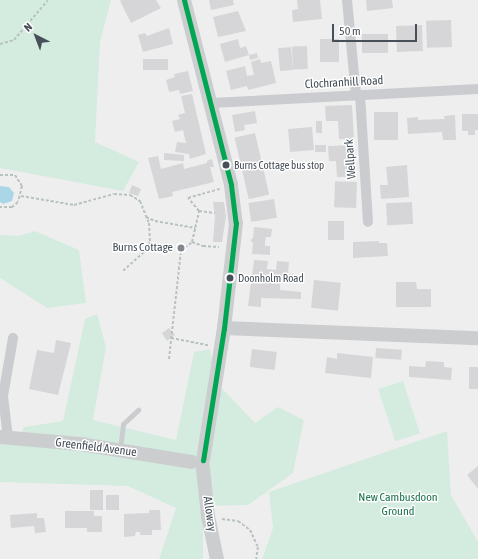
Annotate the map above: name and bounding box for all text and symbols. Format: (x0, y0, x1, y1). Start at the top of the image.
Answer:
north arrow (16, 16, 56, 56)
scale bar (334, 16, 419, 42)
text: N (22, 20, 34, 34)
text: 50 m (339, 24, 361, 38)
street label: Clochranhill Road (304, 74, 384, 92)
street label: Wellpark (342, 138, 360, 180)
place label: Burns Cottage bus stop (234, 158, 324, 172)
marker: Burns Cottage bus stop (221, 160, 231, 170)
place label: Burns Cottage (112, 241, 173, 255)
marker: Burns Cottage (176, 243, 186, 253)
place label: Doonholm Road (238, 271, 304, 285)
marker: Doonholm Road (225, 273, 235, 283)
street label: Greenfield Avenue (55, 436, 137, 460)
park label: New Cambusdoon Ground (358, 491, 438, 519)
street label: Alloway (199, 496, 219, 532)

